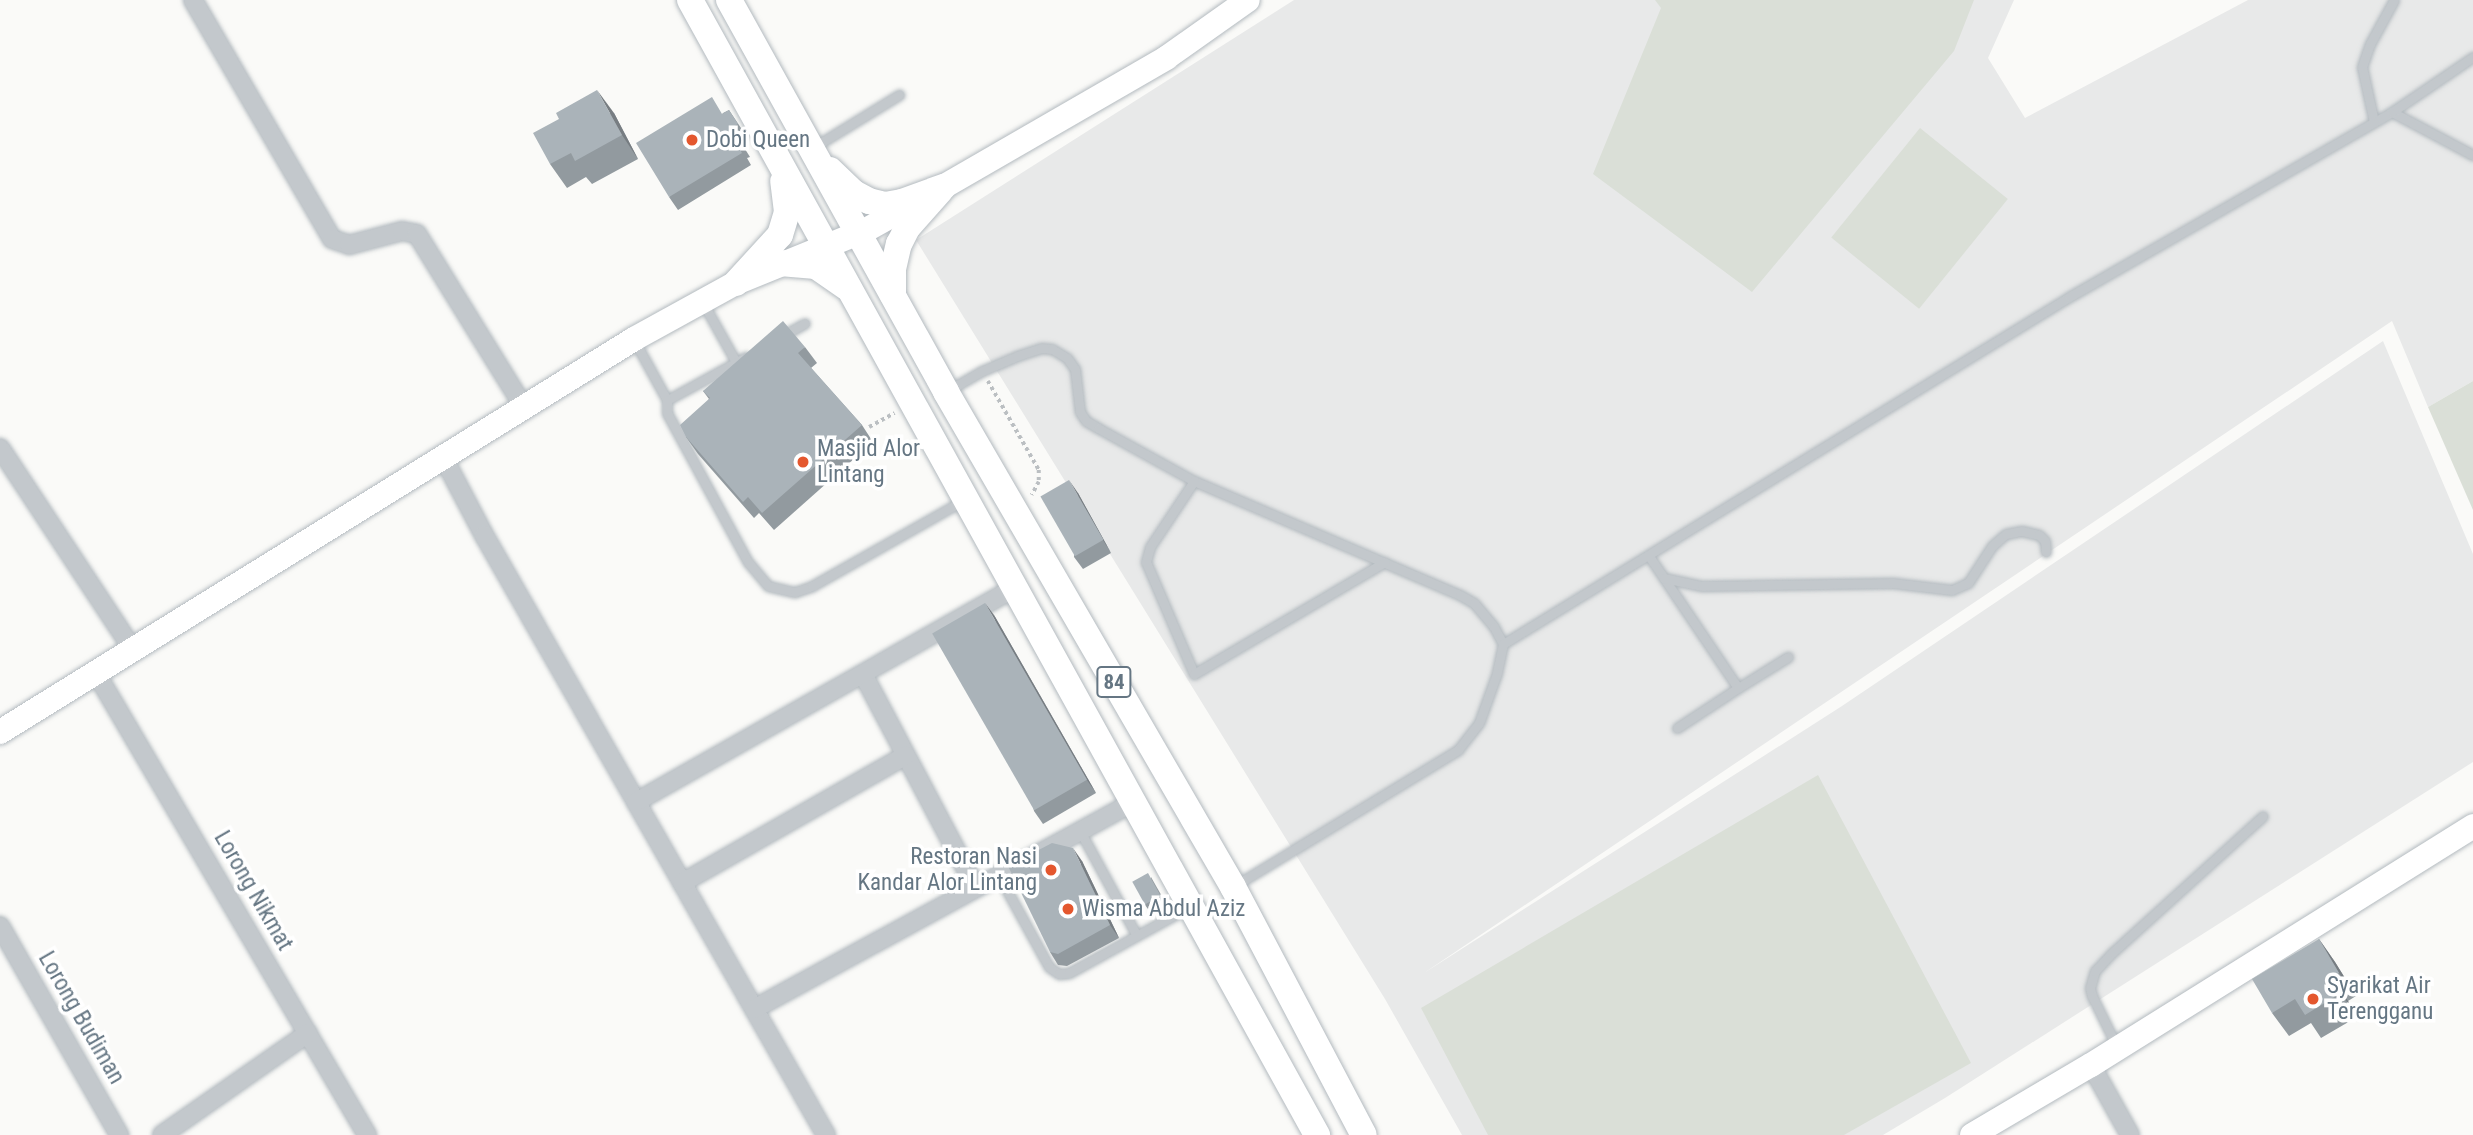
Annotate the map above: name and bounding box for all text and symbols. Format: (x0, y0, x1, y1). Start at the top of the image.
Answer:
place label: Dobi Queen (706, 126, 810, 154)
marker: Dobi Queen (684, 132, 700, 148)
place label: Masjid Alor Lintang (817, 435, 920, 489)
marker: Masjid Alor Lintang (795, 454, 811, 470)
road number: 84 (1095, 664, 1133, 700)
street label: Lorong Nikmat (208, 826, 298, 956)
place label: Restoran Nasi Kandar Alor Lintang (858, 843, 1037, 897)
marker: Restoran Nasi Kandar Alor Lintang (1043, 862, 1059, 878)
place label: Wisma Abdul Aziz (1082, 895, 1245, 923)
marker: Wisma Abdul Aziz (1060, 901, 1076, 917)
street label: Lorong Budiman (32, 947, 130, 1089)
place label: Syarikat Air Terengganu (2327, 972, 2433, 1026)
marker: Syarikat Air Terengganu (2305, 991, 2321, 1007)

